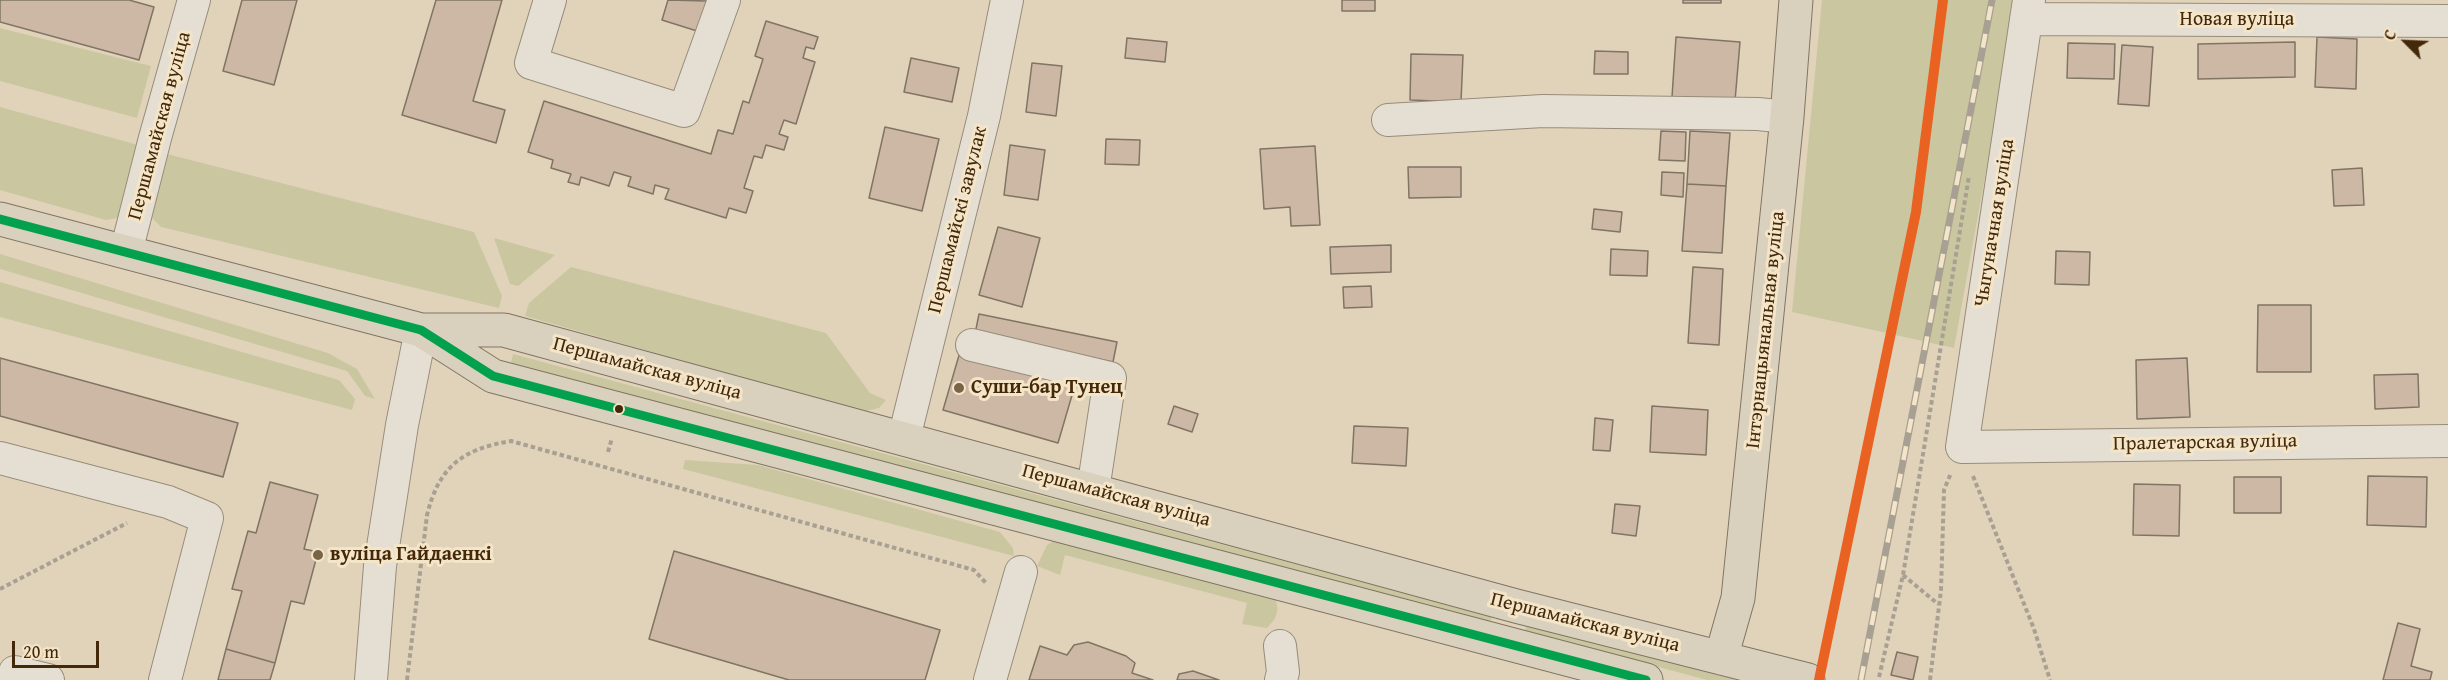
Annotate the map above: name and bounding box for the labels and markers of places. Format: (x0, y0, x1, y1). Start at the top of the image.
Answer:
place label: Суши-бар Тунец (971, 376, 1123, 400)
marker: Суши-бар Тунец (952, 381, 966, 395)
unlabelled marker (613, 403, 625, 415)
place label: вуліца Гайдаенкі (330, 543, 492, 567)
marker: вуліца Гайдаенкі (311, 548, 325, 562)

